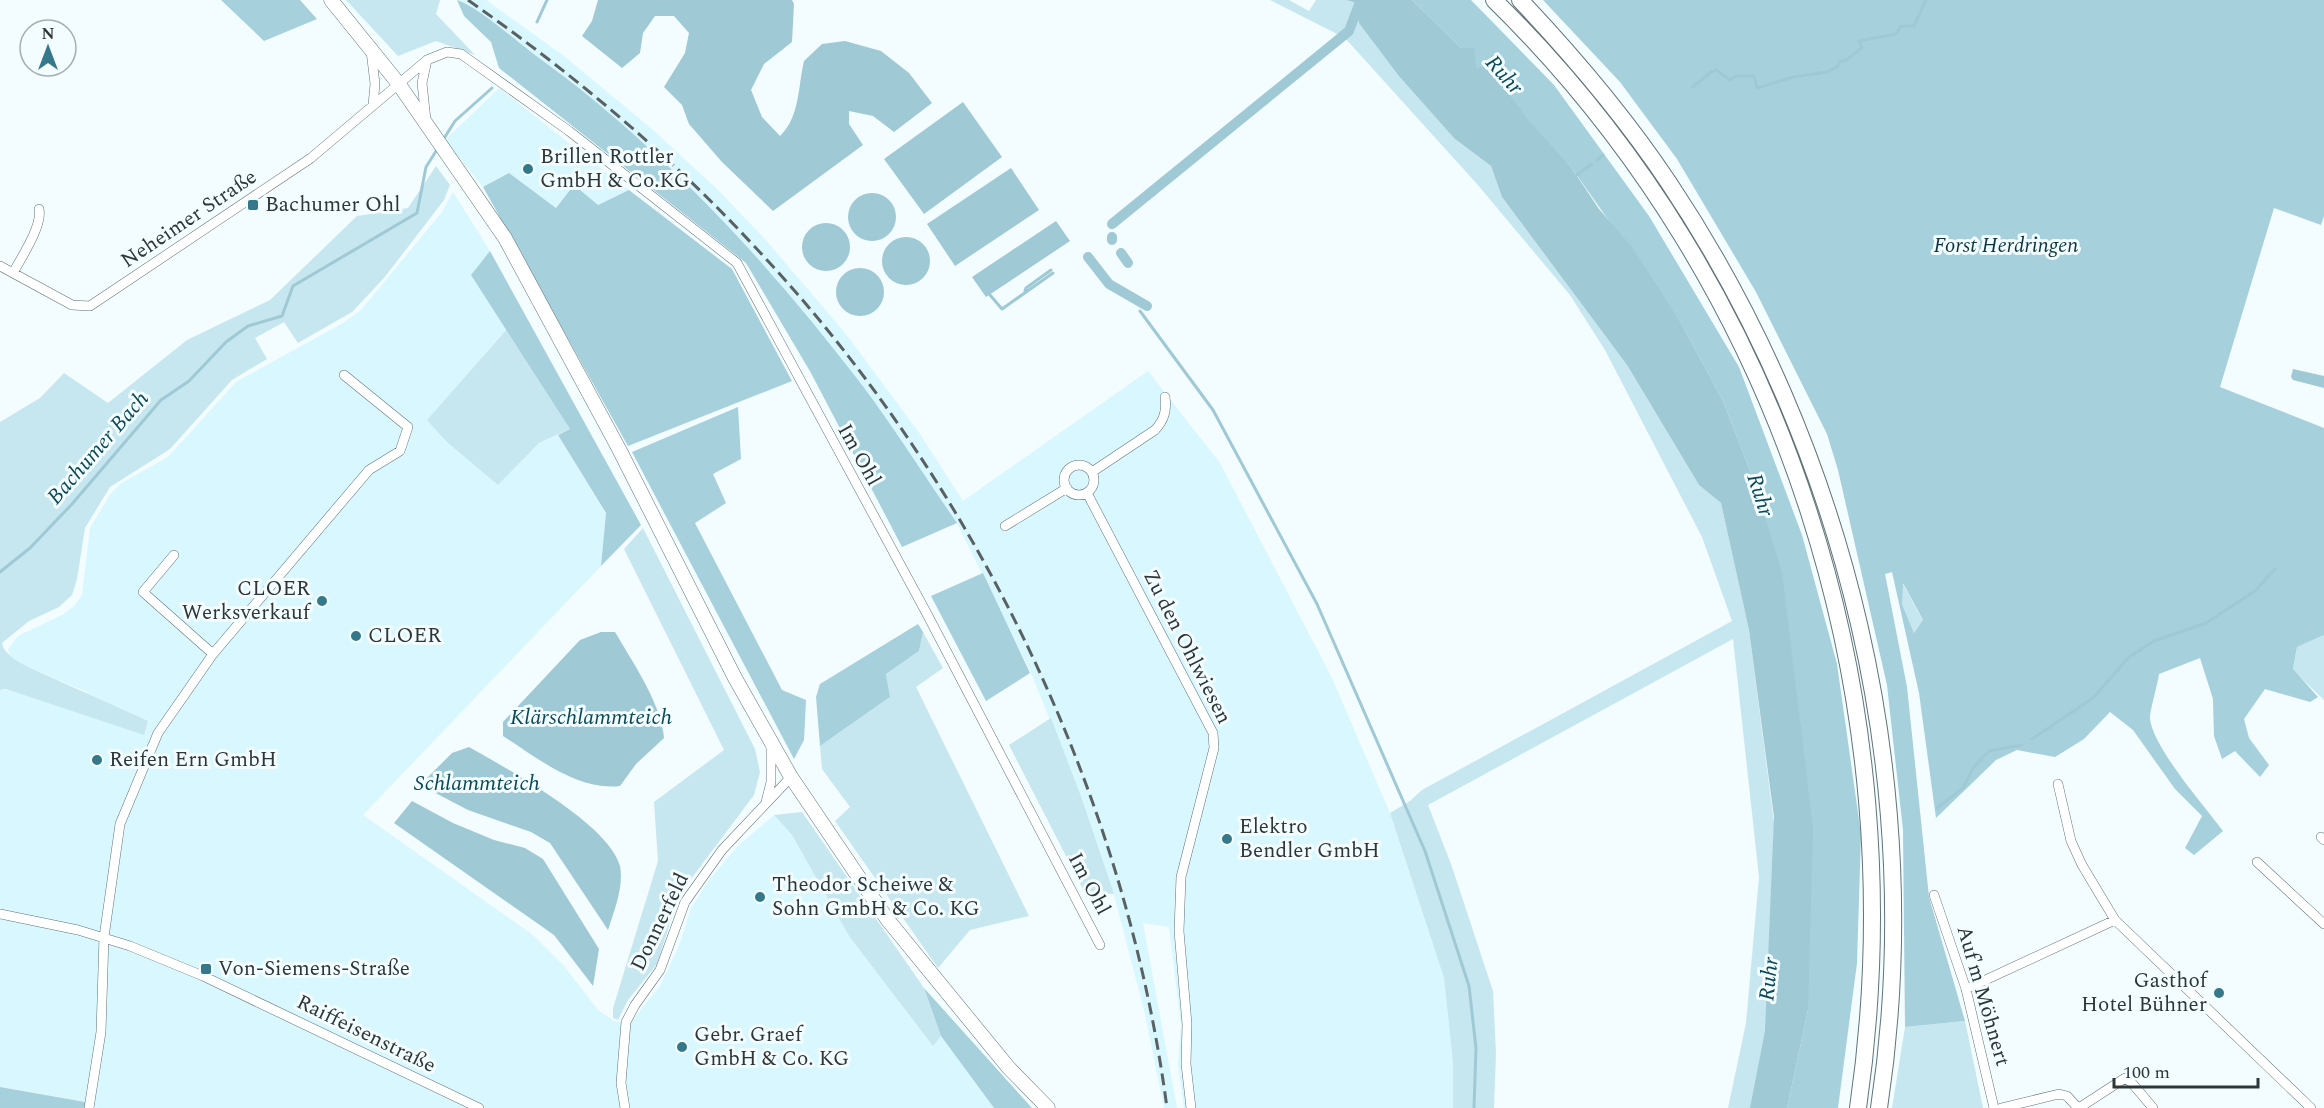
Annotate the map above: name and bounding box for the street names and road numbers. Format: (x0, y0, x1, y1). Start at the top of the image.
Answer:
street label: Neheimer Straße (114, 161, 264, 277)
street label: Im Ohl (829, 418, 889, 492)
street label: Zu den Ohlwiesen (1134, 564, 1240, 730)
street label: Im Ohl (1059, 847, 1119, 921)
street label: Donnerfeld (622, 867, 698, 977)
street label: Auf'm Möhnert (1948, 922, 2018, 1070)
street label: Raiffeisenstraße (291, 986, 441, 1082)

